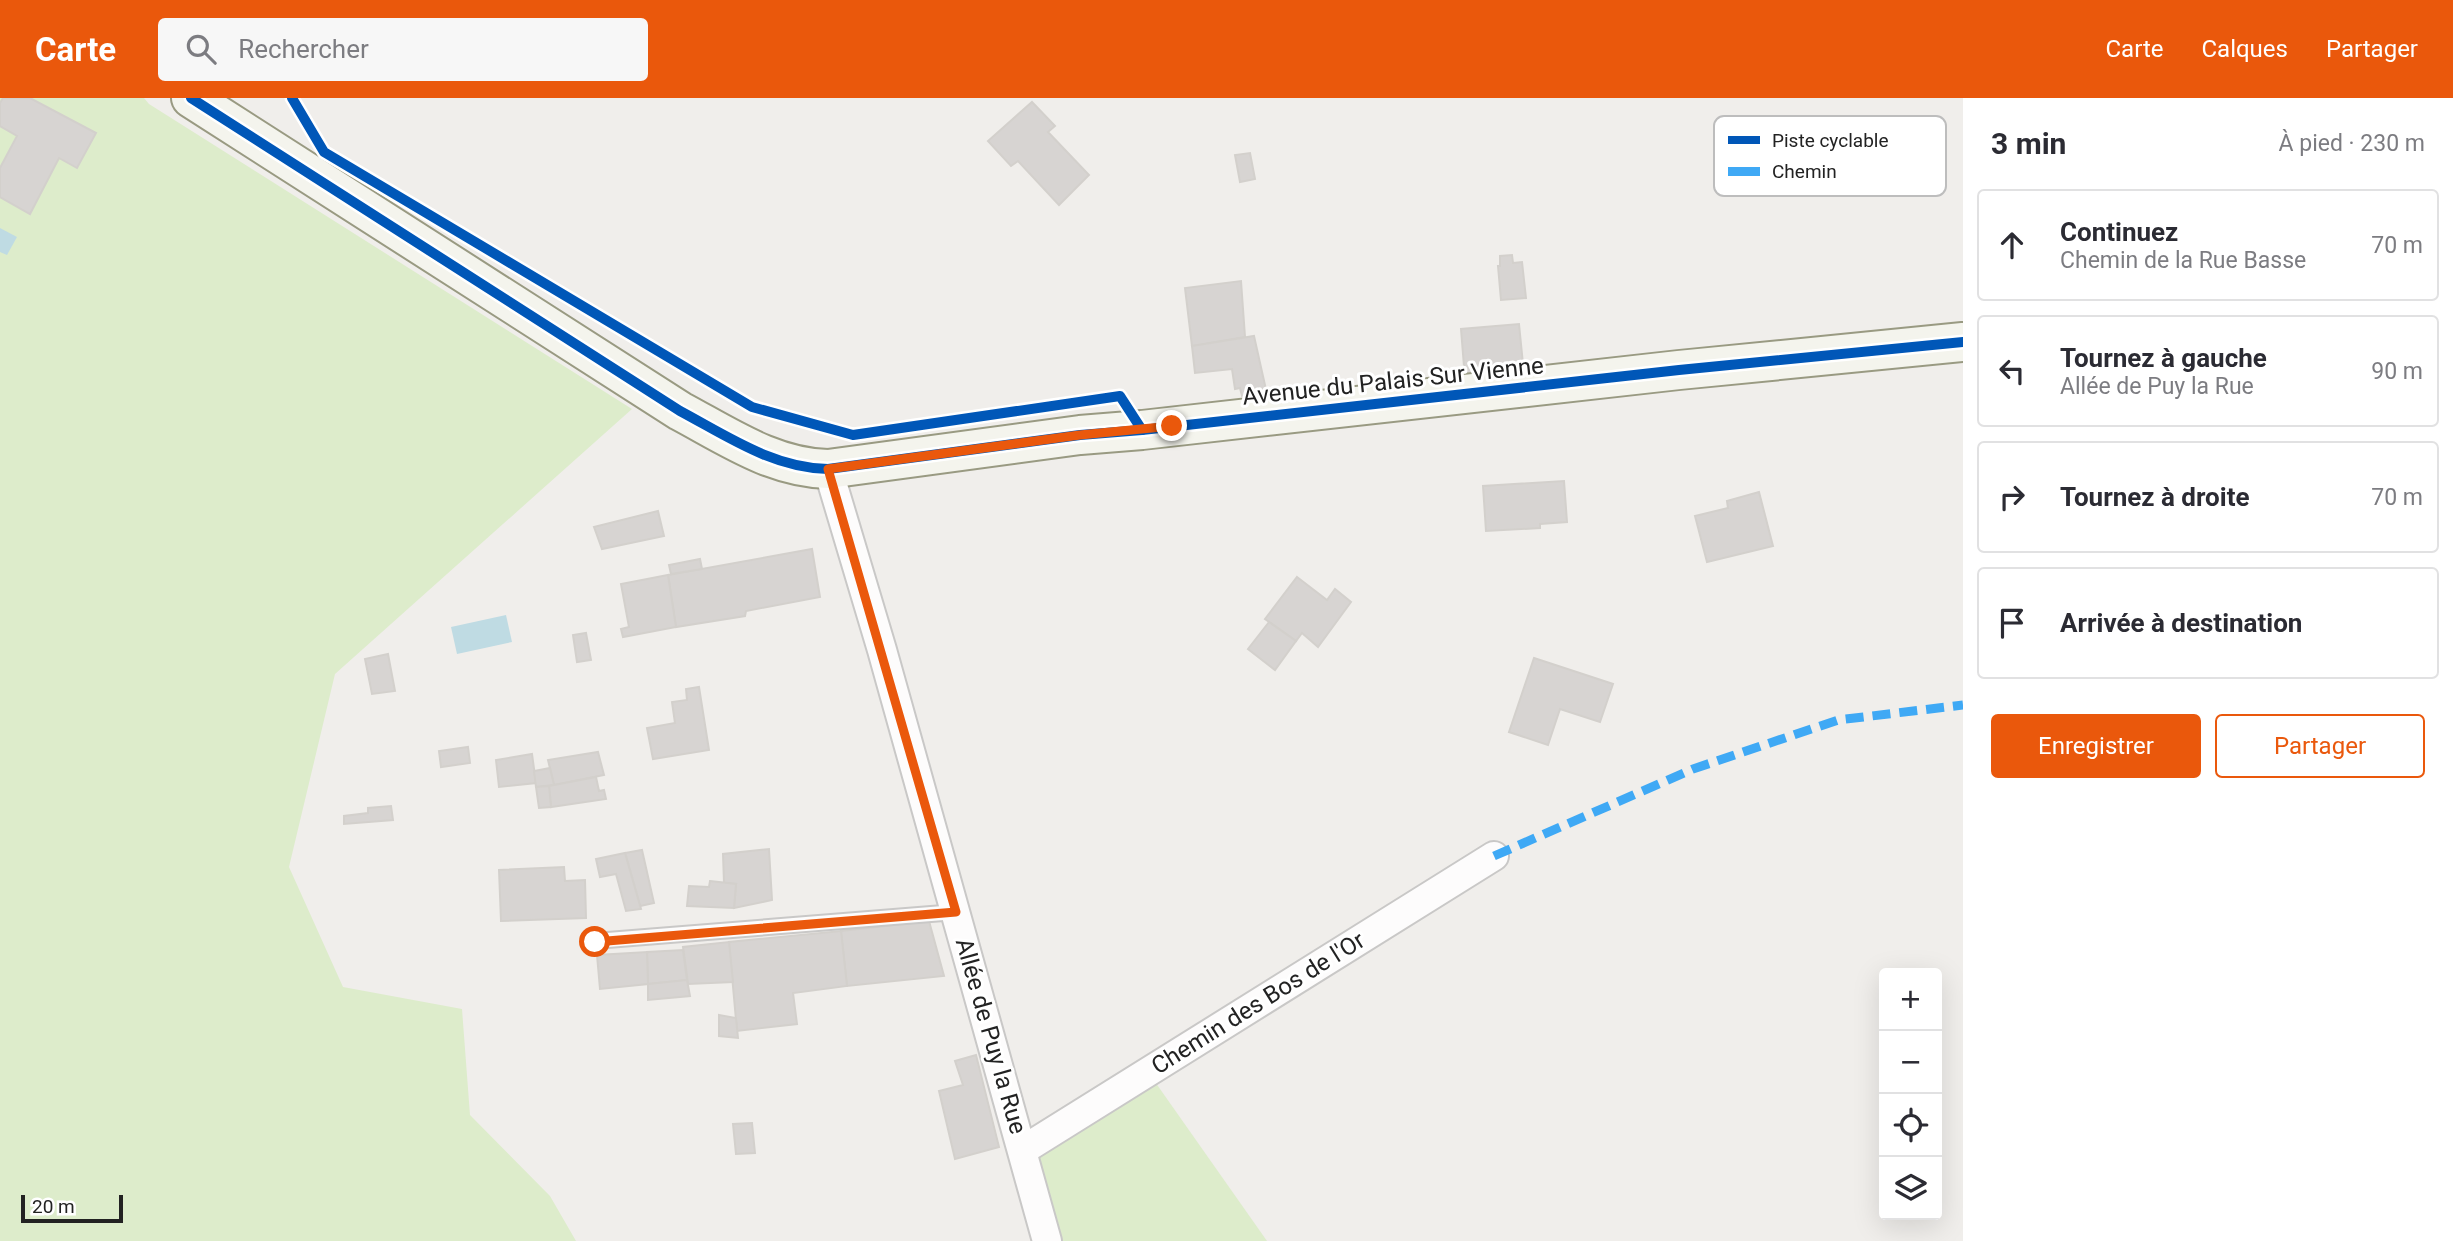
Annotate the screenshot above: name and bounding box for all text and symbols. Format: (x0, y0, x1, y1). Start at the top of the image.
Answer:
search box (158, 18, 648, 81)
text: Carte (35, 30, 116, 69)
icon: search (182, 30, 220, 68)
text: Rechercher (238, 34, 369, 64)
text: Carte (2105, 35, 2163, 63)
text: Calques (2201, 35, 2288, 63)
text: Partager (2326, 35, 2418, 63)
legend (1714, 116, 1946, 196)
text: 3 min (1991, 126, 2066, 161)
text: Piste cyclable (1772, 129, 1889, 152)
text: À pied · 230 m (2279, 130, 2425, 157)
text: Chemin (1772, 160, 1837, 183)
text: Continuez (2060, 217, 2178, 247)
icon: ahead (1993, 226, 2031, 264)
text: 70 m (2371, 232, 2423, 259)
text: Chemin de la Rue Basse (2060, 247, 2306, 274)
text: Tournez à gauche (2060, 343, 2267, 373)
street label: Avenue du Palais Sur Vienne (1241, 351, 1545, 411)
icon: left (1993, 352, 2031, 390)
text: 90 m (2371, 358, 2423, 385)
text: Allée de Puy la Rue (2060, 373, 2254, 400)
route end (1156, 410, 1187, 441)
icon: right (1993, 478, 2031, 516)
text: Tournez à droite (2060, 482, 2250, 512)
text: 70 m (2371, 484, 2423, 511)
icon: arrive (1993, 604, 2031, 642)
text: Arrivée à destination (2060, 608, 2302, 638)
button: Enregistrer (1991, 714, 2201, 778)
button: Partager (2215, 714, 2425, 778)
route start (579, 926, 610, 957)
street label: Chemin des Bos de l'Or (1146, 926, 1370, 1080)
street label: Allée de Puy la Rue (950, 935, 1032, 1137)
map controls (1879, 968, 1942, 1220)
button: + (1879, 968, 1942, 1031)
button: − (1879, 1031, 1942, 1094)
button: locate (1879, 1094, 1942, 1157)
button: layers (1879, 1157, 1942, 1220)
scale bar (21, 1192, 122, 1224)
text: 20 m (32, 1195, 75, 1218)

